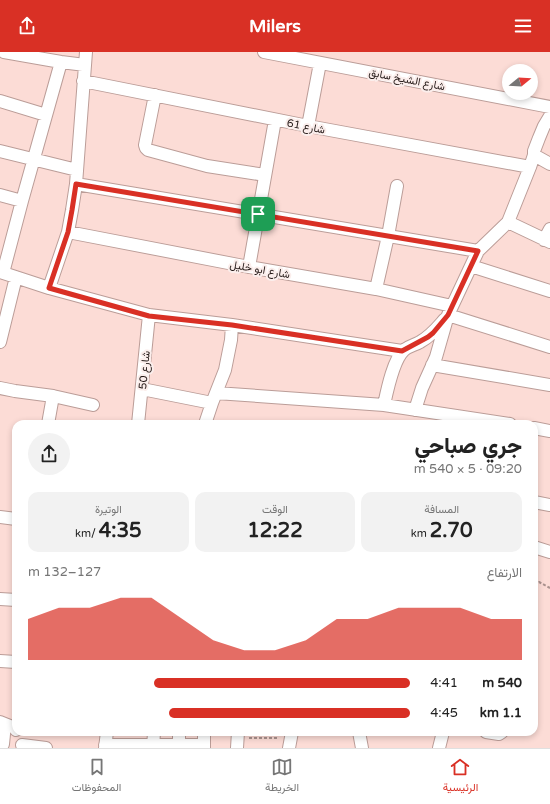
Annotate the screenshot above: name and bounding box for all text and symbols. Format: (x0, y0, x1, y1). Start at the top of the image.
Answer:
icon: share (16, 15, 38, 37)
text: Milers (249, 15, 301, 37)
icon: menu (512, 15, 534, 37)
north arrow (502, 64, 538, 100)
map controls (502, 64, 538, 100)
street label: شارع الشيخ سابق (367, 66, 447, 94)
street label: شارع 61 (285, 116, 327, 138)
pin (241, 197, 275, 231)
icon: arrive (247, 203, 269, 225)
street label: شارع ابو خليل (229, 258, 291, 282)
street label: شارع 50 (136, 350, 154, 390)
button: share (28, 433, 70, 475)
text: جري صباحي (415, 433, 522, 459)
text: 09:20 · 5 × 540 m (414, 461, 522, 477)
text: الوتيرة (95, 503, 122, 516)
text: الوقت (262, 503, 288, 516)
text: المسافة (424, 503, 459, 516)
text: 4:35 (99, 519, 142, 543)
text: 12:22 (247, 519, 303, 543)
text: 2.70 (430, 519, 473, 543)
text: /km (75, 527, 99, 540)
text: km (411, 527, 430, 540)
text: 127–132 m (28, 564, 101, 580)
text: الارتفاع (487, 565, 522, 581)
text: 4:41 (430, 675, 458, 691)
text: 540 m (482, 675, 522, 691)
text: 4:45 (430, 705, 458, 721)
text: 1.1 km (480, 705, 522, 721)
tab: المحفوظات (72, 756, 121, 797)
tab: الخريطة (265, 756, 299, 797)
tab: الرئيسية (443, 756, 478, 797)

